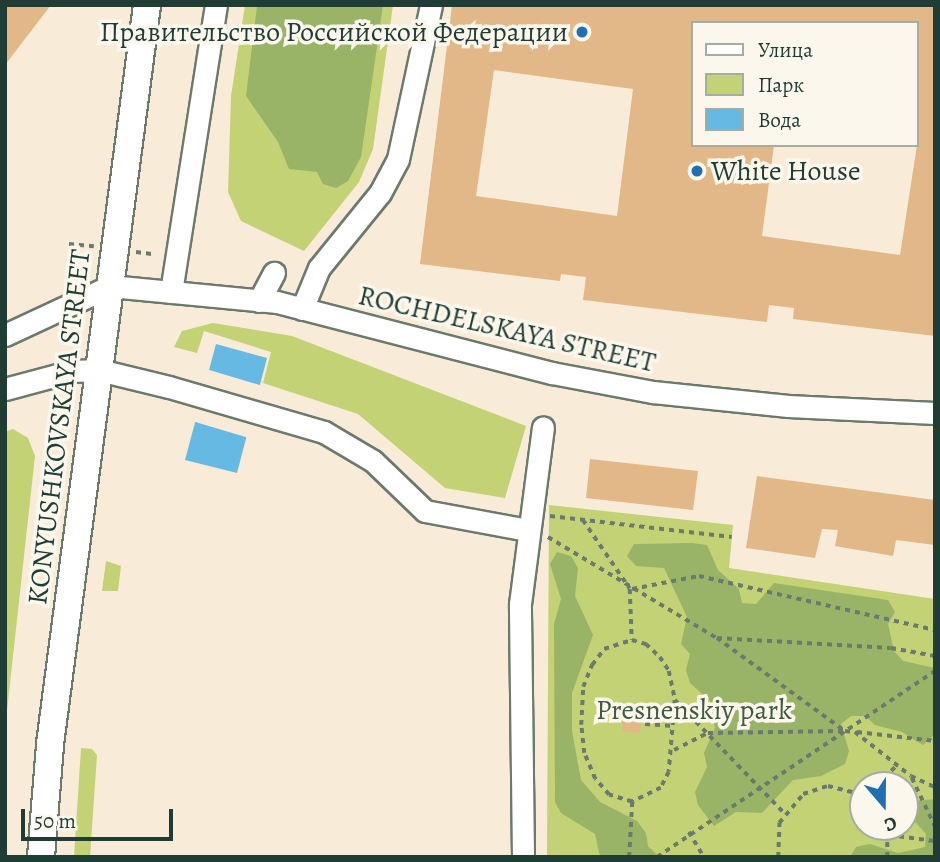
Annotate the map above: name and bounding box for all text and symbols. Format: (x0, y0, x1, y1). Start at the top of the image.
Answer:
place label: Правительство Российской Федерации (100, 15, 568, 49)
legend (692, 21, 919, 147)
marker: Правительство Российской Федерации (574, 24, 590, 40)
text: Улица (758, 36, 813, 64)
text: Парк (758, 71, 804, 99)
text: Вода (758, 106, 801, 134)
place label: White House (711, 154, 860, 188)
marker: White House (689, 163, 705, 179)
street label: KONYUSHKOVSKAYA STREET (21, 247, 97, 607)
street label: ROCHDELSKAYA STREET (355, 278, 659, 380)
park label: Presnenskiy park (596, 693, 792, 727)
north arrow (849, 771, 919, 841)
scale bar (24, 796, 177, 840)
text: 50 m (34, 807, 76, 835)
text: С (881, 810, 900, 838)

